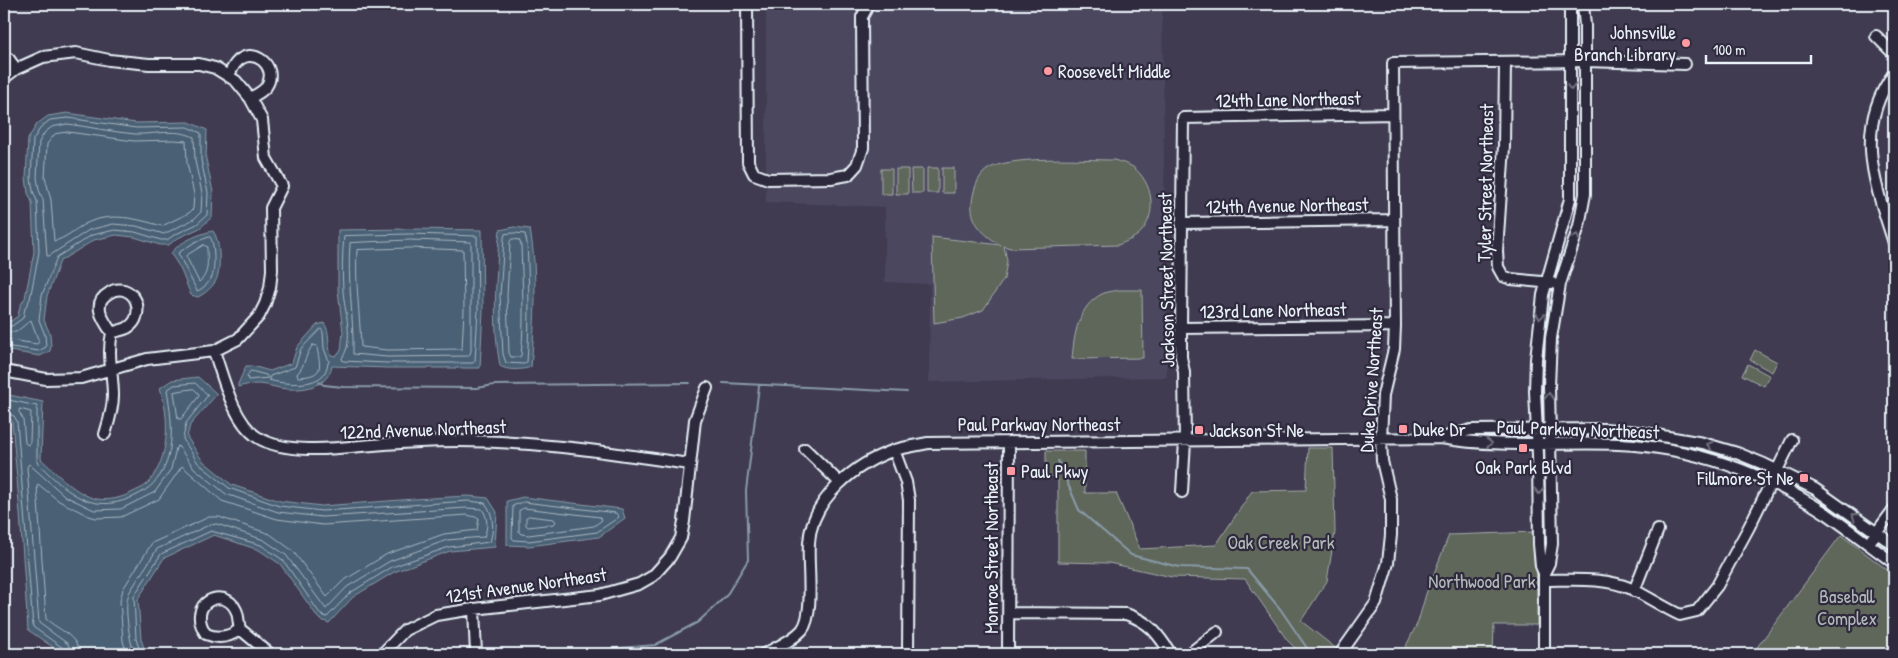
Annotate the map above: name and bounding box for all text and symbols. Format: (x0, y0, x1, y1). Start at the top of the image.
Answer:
place label: Johnsville Branch Library (1574, 19, 1676, 67)
scale bar (1706, 32, 1810, 64)
marker: Johnsville Branch Library (1680, 37, 1692, 49)
text: 100 m (1713, 39, 1746, 60)
place label: Roosevelt Middle (1058, 58, 1171, 84)
marker: Roosevelt Middle (1042, 65, 1054, 77)
one-way arrow (1566, 84, 1576, 92)
street label: 124th Lane Northeast (1215, 85, 1361, 113)
street label: Tyler Street Northeast (1471, 103, 1499, 262)
street label: 124th Avenue Northeast (1205, 191, 1369, 219)
street label: Jackson Street Northeast (1151, 192, 1181, 368)
one-way arrow (1570, 233, 1580, 241)
street label: 123rd Lane Northeast (1199, 296, 1347, 324)
street label: Duke Drive Northeast (1353, 306, 1389, 453)
one-way arrow (1535, 311, 1545, 320)
one-way arrow (1544, 391, 1554, 399)
street label: Paul Parkway Northeast (958, 411, 1121, 437)
street label: 122nd Avenue Northeast (340, 413, 507, 445)
street label: Paul Parkway Northeast (1496, 413, 1660, 445)
place label: Duke Dr (1413, 416, 1466, 442)
place label: Jackson St Ne (1209, 417, 1304, 443)
marker: Duke Dr (1397, 423, 1409, 435)
marker: Jackson St Ne (1193, 424, 1205, 436)
one-way arrow (1486, 438, 1493, 448)
one-way arrow (1706, 440, 1715, 450)
marker: Oak Park Blvd (1517, 442, 1529, 454)
place label: Oak Park Blvd (1475, 454, 1572, 480)
place label: Paul Pkwy (1021, 458, 1088, 484)
street label: Monroe Street Northeast (978, 462, 1004, 634)
marker: Paul Pkwy (1005, 465, 1017, 477)
place label: Fillmore St Ne (1696, 465, 1794, 491)
marker: Fillmore St Ne (1798, 472, 1810, 484)
one-way arrow (1534, 488, 1544, 496)
one-way arrow (1851, 513, 1861, 522)
park label: Oak Creek Park (1227, 529, 1335, 555)
street label: 121st Avenue Northeast (444, 561, 608, 609)
park label: Northwood Park (1428, 568, 1536, 594)
park label: Baseball Complex (1817, 583, 1877, 631)

